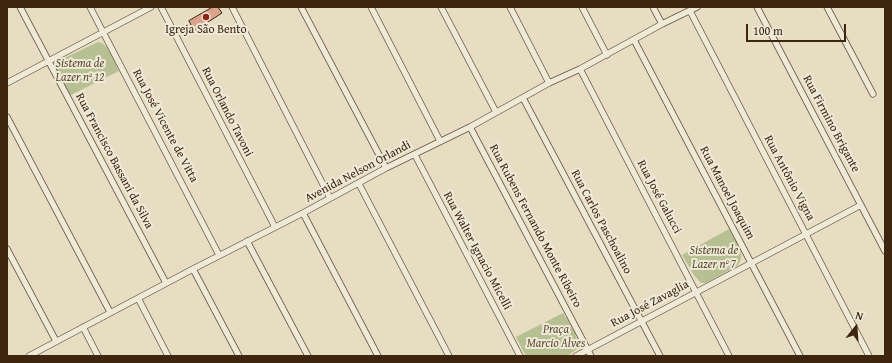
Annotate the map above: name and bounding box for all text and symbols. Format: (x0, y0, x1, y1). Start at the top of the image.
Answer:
marker: Igreja São Bento (201, 12, 211, 22)
scale bar (748, 16, 848, 42)
text: 100 m (753, 22, 783, 39)
place label: Igreja São Bento (165, 23, 247, 37)
park label: Sistema de Lazer nº 12 (56, 57, 104, 85)
street label: Rua Orlando Tavoni (198, 65, 256, 159)
street label: Rua José Vicente de Vitta (129, 67, 201, 185)
street label: Rua Firmino Brigante (799, 73, 863, 175)
street label: Rua Francisco Bassani da Silva (72, 91, 156, 231)
street label: Rua Antônio Vigna (760, 133, 818, 223)
street label: Avenida Nelson Orlandi (303, 138, 413, 206)
street label: Rua Rubens Fernando Monte Ribeiro (486, 142, 584, 310)
street label: Rua Manoel Joaquim (696, 144, 758, 242)
street label: Rua José Galucci (634, 158, 684, 236)
street label: Rua Carlos Paschoalino (567, 167, 635, 277)
street label: Rua Walter Ignacio Micelli (440, 189, 514, 313)
park label: Sistema de Lazer nº 7 (690, 244, 738, 272)
street label: Rua José Zavaglia (609, 277, 691, 331)
north arrow (836, 307, 876, 347)
text: N (854, 307, 865, 324)
park label: Praça Marcio Alves (527, 323, 585, 351)

